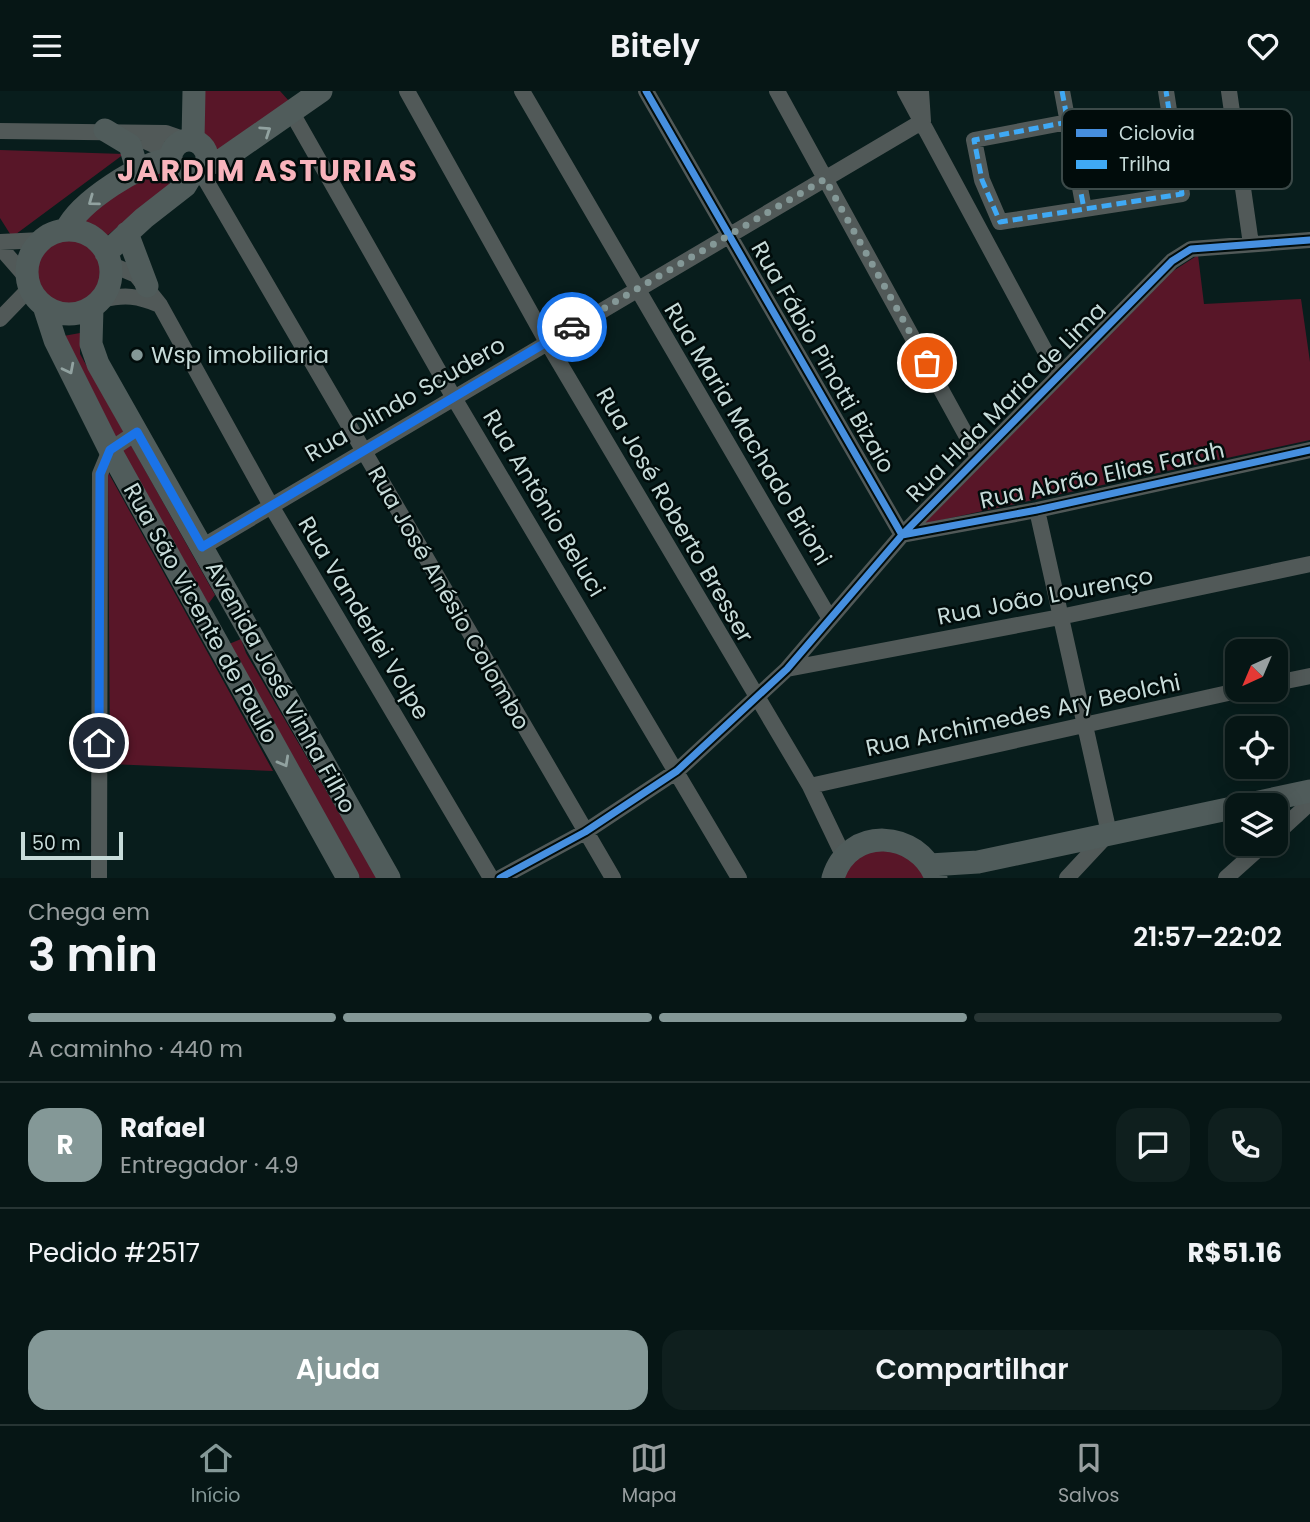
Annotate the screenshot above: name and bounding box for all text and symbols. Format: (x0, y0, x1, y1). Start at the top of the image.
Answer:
text: Bitely (610, 23, 700, 68)
icon: menu (28, 27, 66, 65)
icon: heart (1244, 27, 1282, 65)
legend (1062, 109, 1292, 189)
text: Ciclovia (1119, 120, 1195, 147)
one-way arrow (258, 126, 271, 139)
district label: JARDIM ASTURIAS (117, 149, 419, 192)
text: Trilha (1119, 151, 1171, 178)
one-way arrow (88, 193, 101, 205)
street label: Rua Fábio Pinotti Bizaio (743, 235, 903, 479)
courier (537, 292, 607, 362)
street label: Rua Hlda Maria de Lima (899, 295, 1113, 509)
street label: Rua Maria Machado Brioni (657, 297, 839, 571)
icon: car (553, 308, 591, 346)
street label: Rua Olindo Scudero (299, 329, 511, 469)
pin (897, 333, 957, 393)
place label: Wsp imobiliaria (151, 339, 329, 371)
icon: bag (908, 344, 946, 382)
marker: Wsp imobiliaria (129, 347, 145, 363)
one-way arrow (61, 362, 75, 374)
street label: Rua José Roberto Bresser (589, 382, 761, 648)
street label: Rua Antônio Beluci (475, 403, 613, 603)
street label: Rua Abrão Elias Farah (977, 433, 1227, 517)
street label: Rua José Anésio Colombo (360, 460, 538, 736)
street label: Rua São Vicente de Paulo (116, 477, 286, 749)
street label: Rua Vanderlei Volpe (291, 510, 437, 726)
street label: Avenida José Vinha Filho (198, 555, 364, 819)
street label: Rua João Lourenço (934, 559, 1156, 633)
north arrow (1225, 639, 1288, 702)
map controls (1225, 639, 1288, 856)
street label: Rua Archimedes Ary Beolchi (863, 666, 1183, 764)
pin (69, 713, 129, 773)
button: locate (1225, 716, 1288, 779)
icon: home (80, 724, 118, 762)
one-way arrow (276, 755, 289, 767)
button: layers (1225, 793, 1288, 856)
scale bar (21, 829, 122, 861)
text: 50 m (32, 830, 81, 857)
text: Chega em (28, 896, 150, 928)
text: 21:57–22:02 (1133, 919, 1282, 955)
text: 3 min (28, 923, 158, 987)
text: A caminho · 440 m (28, 1033, 243, 1065)
button: chat (1116, 1108, 1190, 1182)
button: phone (1208, 1108, 1282, 1182)
text: Rafael (120, 1110, 205, 1146)
text: R (57, 1127, 73, 1163)
text: Entregador · 4.9 (120, 1149, 299, 1181)
text: Pedido #2517 (28, 1235, 200, 1271)
text: R$51.16 (1188, 1235, 1282, 1271)
button: Ajuda (28, 1330, 648, 1410)
button: Compartilhar (662, 1330, 1282, 1410)
tab: Início (191, 1439, 241, 1510)
tab: Mapa (622, 1439, 677, 1510)
tab: Salvos (1058, 1439, 1119, 1510)

